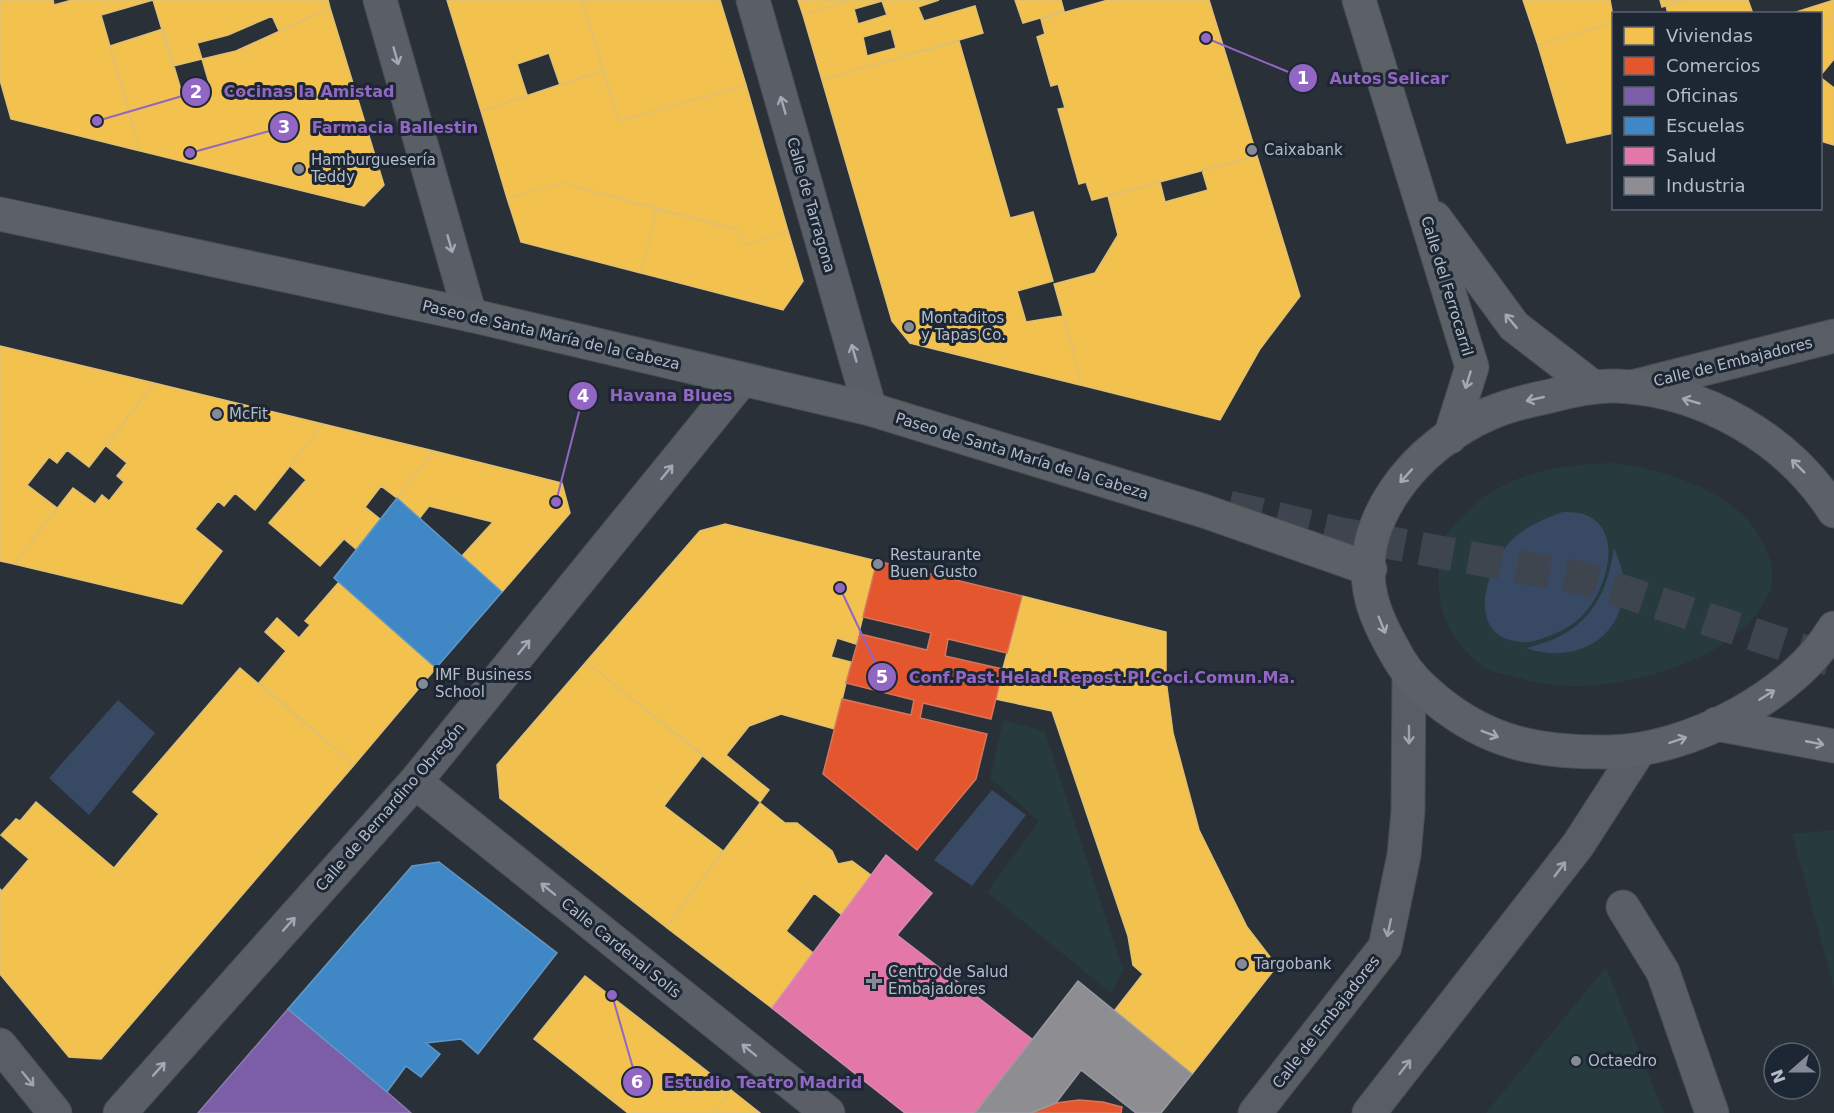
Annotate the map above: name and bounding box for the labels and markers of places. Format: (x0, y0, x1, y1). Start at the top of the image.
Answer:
callout: Autos Selicar (1288, 61, 1461, 95)
callout: Cocinas la Amistad (181, 75, 406, 109)
callout: Farmacia Ballestin (269, 110, 490, 144)
place label: Caixabank (1264, 141, 1343, 159)
marker: Caixabank (1245, 143, 1259, 157)
place label: Hamburguesería Teddy (310, 151, 436, 186)
marker: Hamburguesería Teddy (292, 162, 306, 176)
place label: Montaditos y Tapas Co. (921, 309, 1006, 344)
marker: Montaditos y Tapas Co. (902, 320, 916, 334)
callout: Havana Blues (568, 379, 744, 413)
place label: McFit (229, 405, 268, 423)
marker: McFit (210, 407, 224, 421)
place label: Restaurante Buen Gusto (890, 546, 981, 581)
marker: Restaurante Buen Gusto (871, 557, 885, 571)
callout: Conf.Past.Helad.Repost.Pl.Coci.Comun.Ma. (867, 660, 1307, 694)
place label: IMF Business School (435, 666, 532, 701)
marker: IMF Business School (416, 677, 430, 691)
place label: Targobank (1253, 955, 1332, 973)
marker: Targobank (1235, 957, 1249, 971)
place label: Centro de Salud Embajadores (888, 963, 1008, 998)
marker: Centro de Salud Embajadores (865, 972, 883, 990)
place label: Octaedro (1588, 1052, 1657, 1070)
marker: Octaedro (1569, 1054, 1583, 1068)
callout: Estudio Teatro Madrid (622, 1065, 874, 1099)

